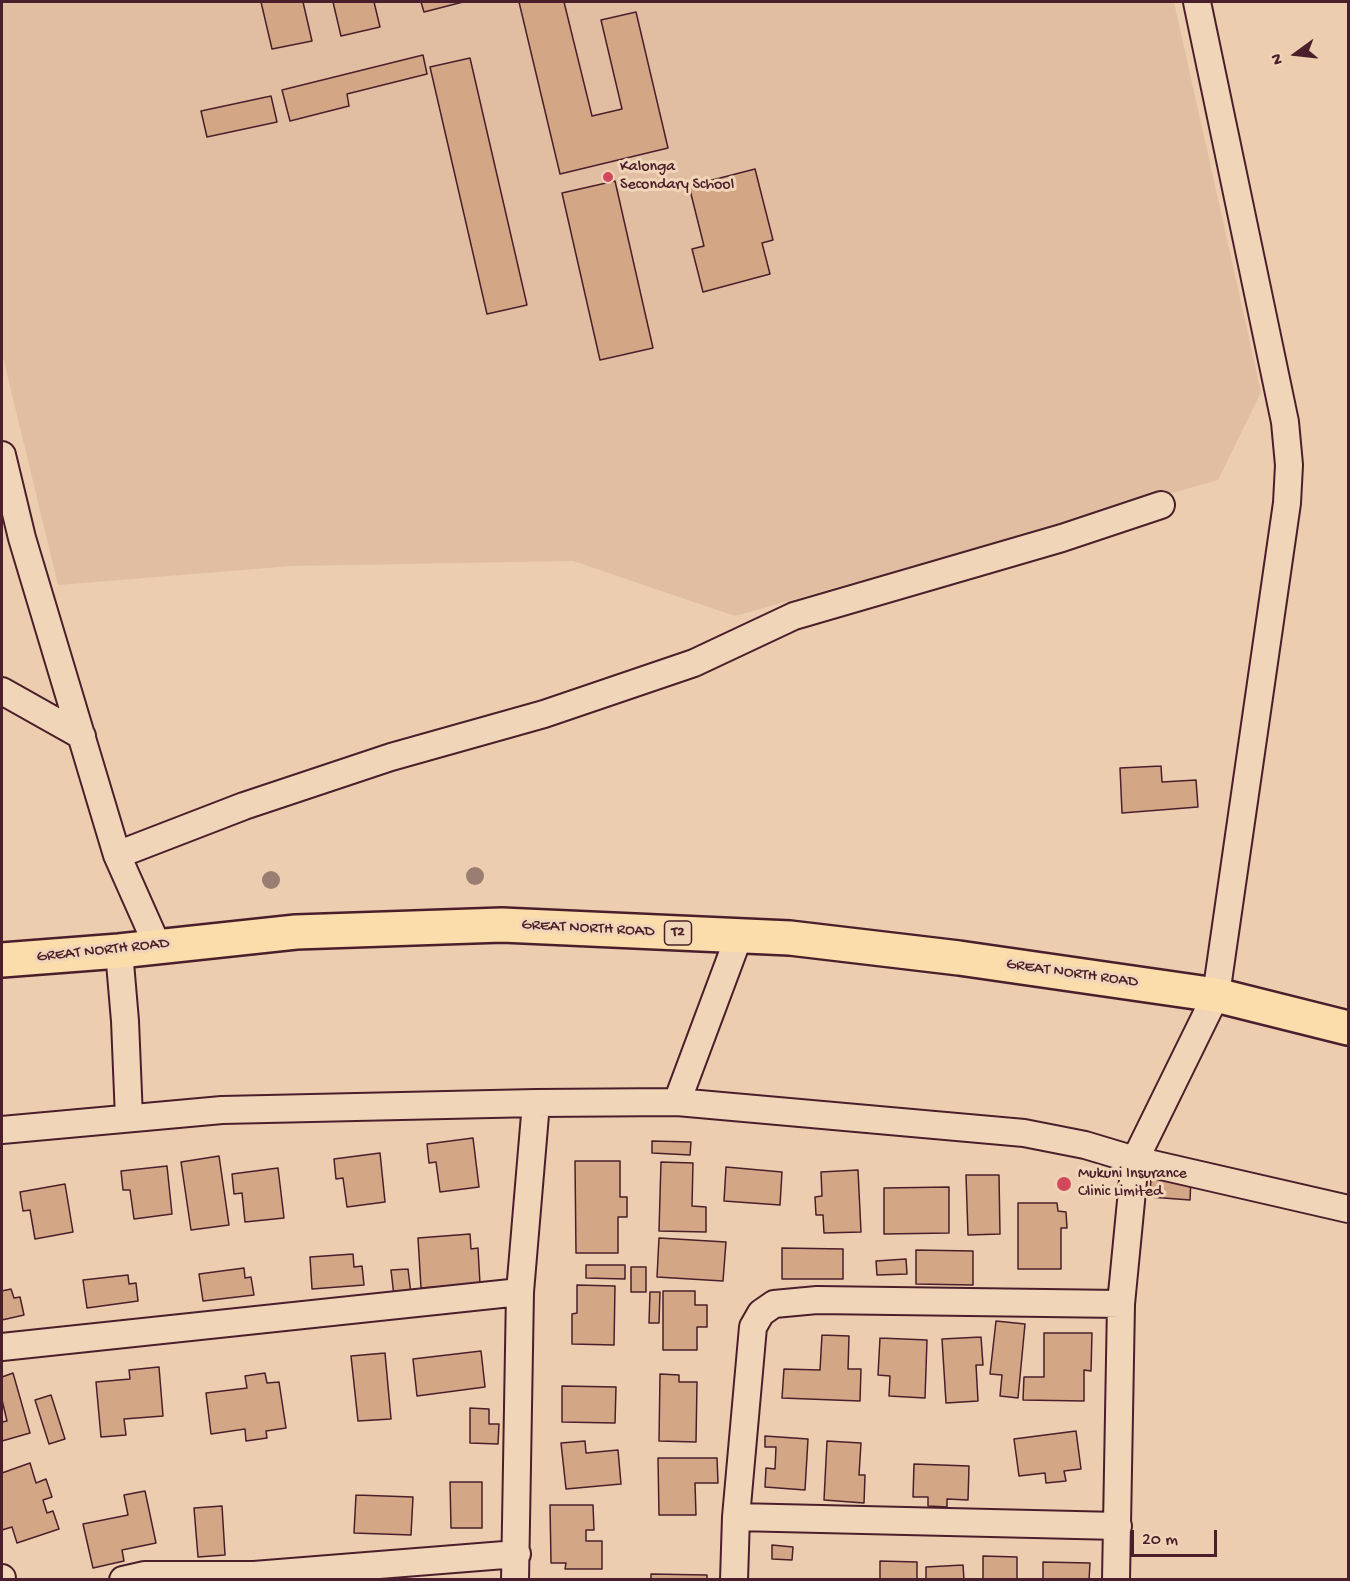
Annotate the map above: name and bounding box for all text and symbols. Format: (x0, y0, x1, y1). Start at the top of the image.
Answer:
north arrow (1266, 24, 1326, 84)
text: N (1268, 51, 1289, 66)
place label: Kalonga Secondary School (620, 158, 734, 196)
marker: Kalonga Secondary School (601, 170, 615, 184)
street label: GREAT NORTH ROAD (521, 916, 655, 942)
road number: T2 (664, 921, 692, 945)
street label: GREAT NORTH ROAD (36, 934, 170, 968)
street label: GREAT NORTH ROAD (1005, 955, 1139, 993)
place label: Mukuni Insurance Clinic Limited (1078, 1165, 1187, 1203)
marker: Mukuni Insurance Clinic Limited (1055, 1175, 1073, 1193)
scale bar (1134, 1518, 1220, 1556)
text: 20 m (1142, 1530, 1178, 1551)

